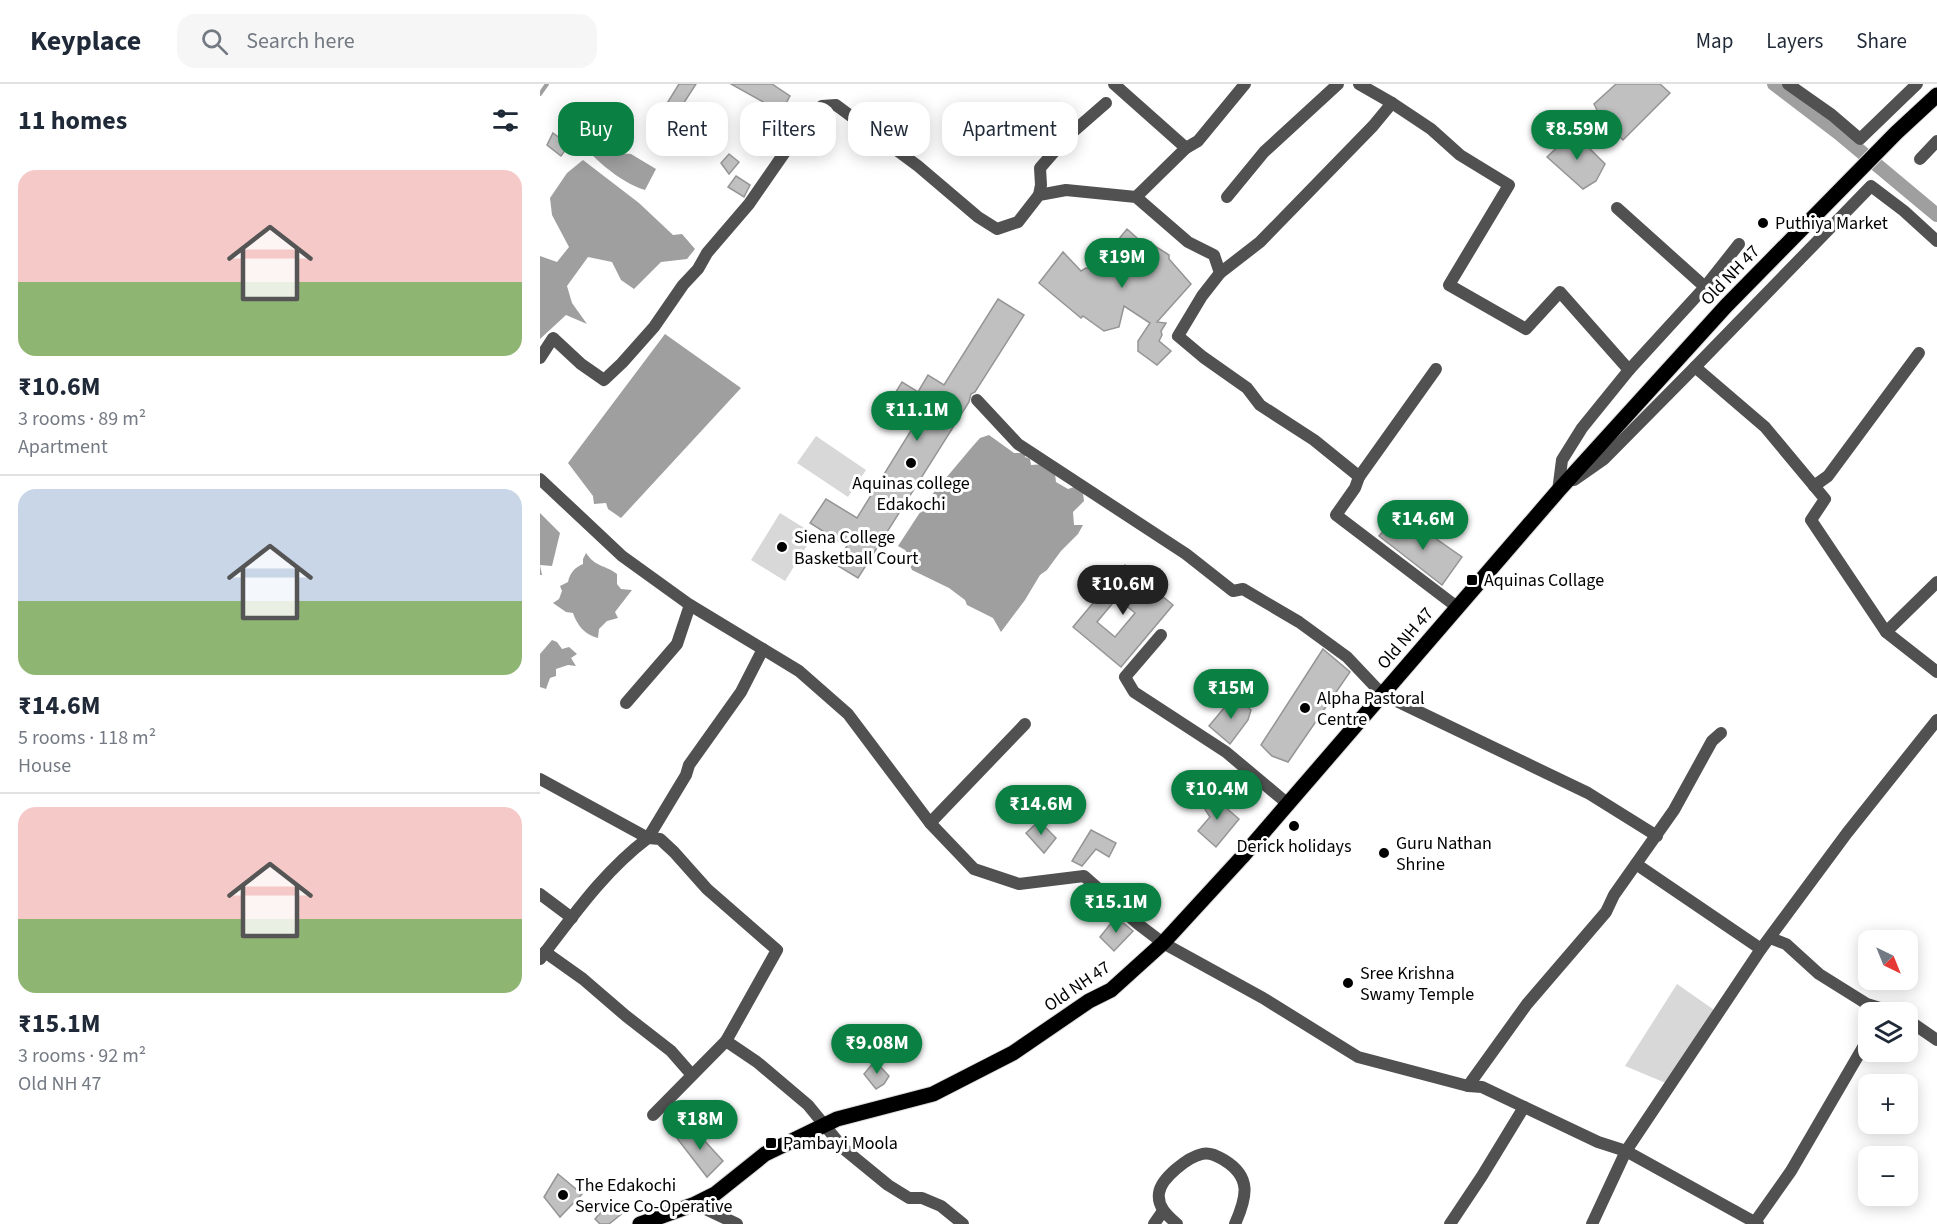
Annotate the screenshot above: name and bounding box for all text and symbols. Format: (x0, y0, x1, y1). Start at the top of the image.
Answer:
search box (177, 14, 597, 68)
text: Keyplace (30, 21, 141, 61)
icon: search (198, 25, 231, 58)
text: Search here (246, 25, 355, 57)
text: Map (1696, 26, 1733, 56)
text: Layers (1766, 26, 1823, 56)
text: Share (1856, 26, 1907, 56)
text: 11 homes (18, 102, 127, 139)
chip: Buy (558, 102, 634, 156)
chip: Rent (646, 102, 728, 156)
chip: Filters (740, 102, 836, 156)
chip: New (848, 102, 930, 156)
chip: Apartment (942, 102, 1078, 156)
icon: filters (489, 104, 522, 137)
pin: ₹8.59M (1528, 110, 1626, 161)
text: ₹8.59M (1545, 115, 1609, 143)
icon: home (216, 209, 324, 317)
place label: Puthiya Market (1775, 211, 1888, 236)
marker: Puthiya Market (1756, 216, 1770, 230)
pin: ₹19M (1086, 238, 1158, 289)
street label: Old NH 47 (1695, 240, 1765, 311)
text: ₹19M (1099, 243, 1145, 271)
text: ₹10.6M (18, 368, 101, 405)
pin: ₹11.1M (868, 391, 966, 442)
text: ₹11.1M (885, 396, 949, 424)
text: 3 rooms · 89 m² (18, 405, 146, 433)
text: Apartment (18, 433, 108, 461)
marker: Aquinas college Edakochi (904, 456, 918, 470)
place label: Aquinas college Edakochi (852, 471, 970, 517)
pin: ₹14.6M (1374, 500, 1472, 551)
text: ₹14.6M (1391, 505, 1455, 533)
place label: Siena College Basketball Court (794, 525, 918, 571)
icon: home (216, 528, 324, 636)
marker: Siena College Basketball Court (775, 540, 789, 554)
pin: ₹10.6M (1074, 565, 1172, 616)
place label: Aquinas Collage (1484, 568, 1604, 593)
text: ₹10.6M (1091, 570, 1155, 598)
marker: Aquinas Collage (1465, 573, 1479, 587)
street label: Old NH 47 (1371, 602, 1439, 675)
pin: ₹15M (1195, 669, 1267, 720)
text: ₹15M (1208, 674, 1254, 702)
place label: Alpha Pastoral Centre (1317, 686, 1425, 732)
text: ₹14.6M (18, 687, 101, 724)
marker: Alpha Pastoral Centre (1298, 701, 1312, 715)
text: 5 rooms · 118 m² (18, 724, 156, 752)
text: House (18, 752, 71, 780)
pin: ₹10.4M (1168, 770, 1266, 821)
text: ₹10.4M (1185, 775, 1249, 803)
pin: ₹14.6M (992, 785, 1090, 836)
text: ₹14.6M (1009, 790, 1073, 818)
marker: Derick holidays (1287, 819, 1301, 833)
place label: Guru Nathan Shrine (1396, 831, 1492, 877)
place label: Derick holidays (1237, 834, 1351, 859)
icon: home (216, 846, 324, 954)
marker: Guru Nathan Shrine (1377, 846, 1391, 860)
pin: ₹15.1M (1067, 883, 1165, 934)
text: ₹15.1M (1084, 888, 1148, 916)
north arrow (1858, 930, 1918, 990)
map controls (1858, 930, 1918, 1206)
street label: Old NH 47 (1039, 955, 1115, 1018)
place label: Sree Krishna Swamy Temple (1360, 961, 1474, 1007)
marker: Sree Krishna Swamy Temple (1341, 976, 1355, 990)
button: layers (1858, 1002, 1918, 1062)
text: ₹15.1M (18, 1005, 101, 1042)
pin: ₹9.08M (828, 1024, 926, 1075)
text: ₹9.08M (845, 1029, 909, 1057)
text: 3 rooms · 92 m² (18, 1042, 146, 1070)
text: Old NH 47 (18, 1070, 101, 1098)
button: + (1858, 1074, 1918, 1134)
pin: ₹18M (664, 1100, 736, 1151)
text: ₹18M (677, 1105, 723, 1133)
place label: Pambayi Moola (783, 1131, 898, 1156)
marker: Pambayi Moola (764, 1136, 778, 1150)
button: − (1858, 1146, 1918, 1206)
place label: The Edakochi Service Co-Operative (575, 1173, 733, 1219)
marker: The Edakochi Service Co-Operative (556, 1188, 570, 1202)

